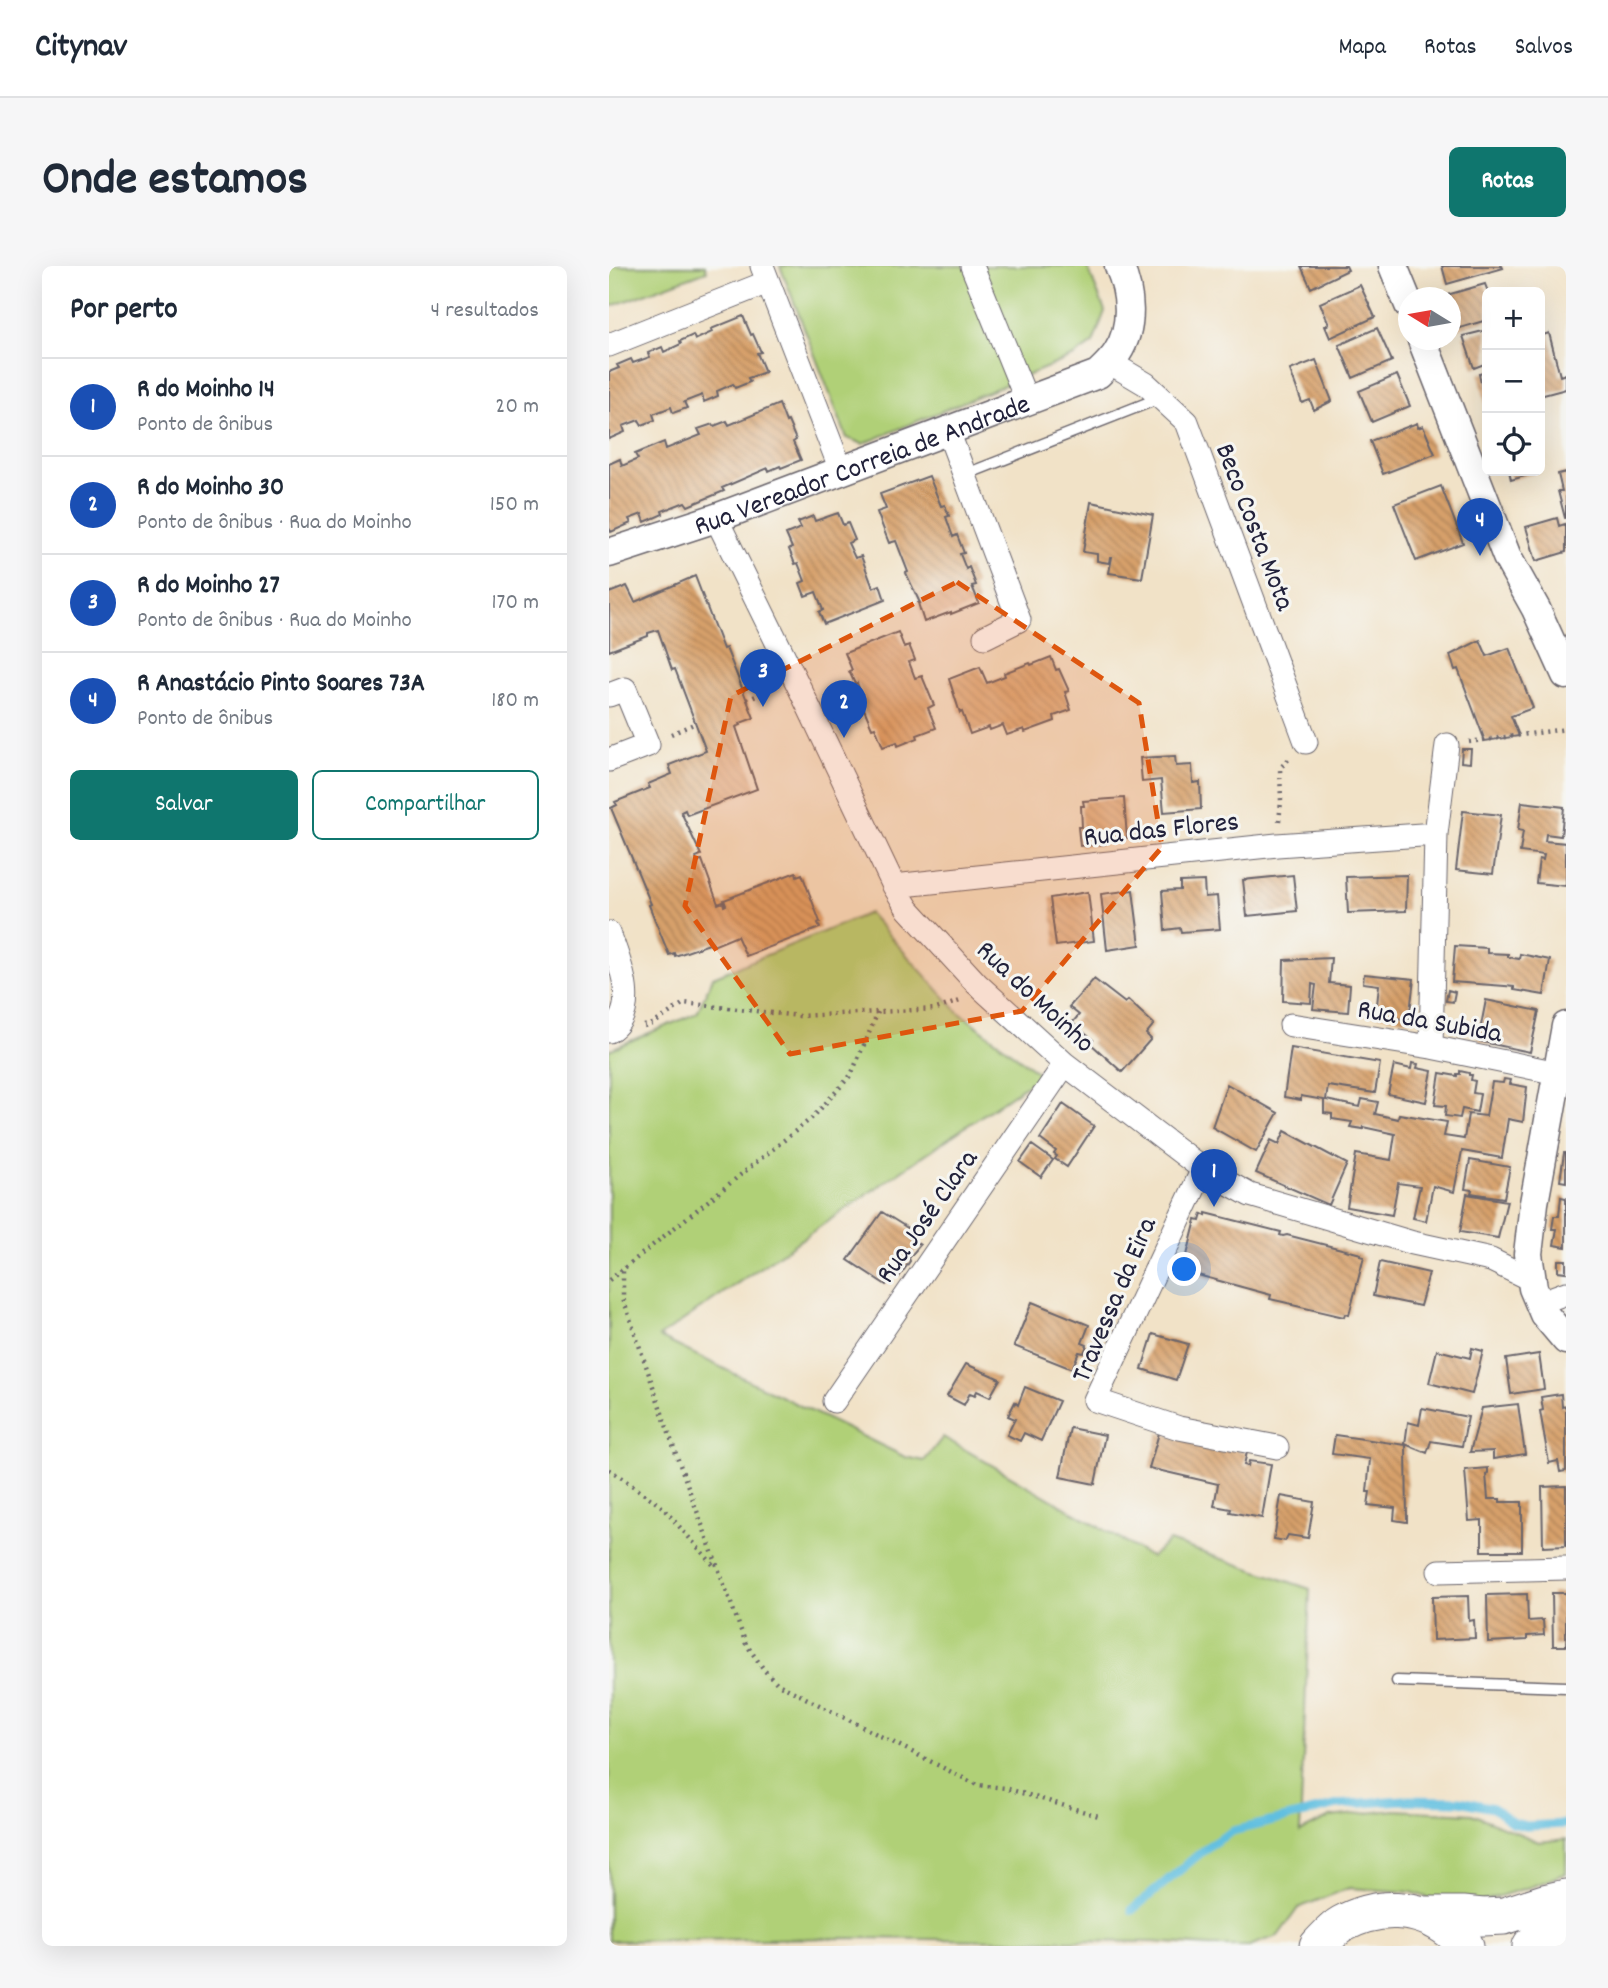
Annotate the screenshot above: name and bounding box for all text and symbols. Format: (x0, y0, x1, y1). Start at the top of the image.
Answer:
text: Citynav (35, 25, 127, 72)
text: Mapa (1338, 31, 1386, 65)
text: Rotas (1424, 31, 1477, 65)
text: Salvos (1515, 31, 1573, 65)
text: Onde estamos (42, 147, 308, 217)
button: Rotas (1449, 147, 1566, 217)
north arrow (1398, 287, 1461, 350)
map controls (1482, 287, 1545, 476)
button: + (1482, 287, 1545, 350)
text: Por perto (70, 290, 178, 333)
text: 4 resultados (430, 295, 539, 328)
button: − (1482, 350, 1545, 413)
text: R do Moinho 14 (137, 372, 275, 409)
street label: Rua Vereador Correia de Andrade (690, 386, 1037, 549)
text: 1 (90, 391, 96, 424)
text: 20 m (495, 391, 539, 424)
text: Ponto de ônibus (137, 409, 273, 442)
button: locate (1482, 413, 1545, 476)
street label: Beco Costa Mota (1202, 438, 1303, 618)
text: R do Moinho 30 (137, 470, 284, 507)
text: 2 (88, 489, 98, 522)
text: 150 m (490, 489, 539, 522)
pin: 4 (1457, 498, 1503, 556)
text: Ponto de ônibus · Rua do Moinho (137, 507, 412, 540)
text: R do Moinho 27 (137, 568, 280, 605)
text: 3 (88, 587, 98, 620)
text: 170 m (492, 587, 539, 620)
text: Ponto de ônibus · Rua do Moinho (137, 605, 412, 638)
pin: 3 (740, 649, 786, 707)
text: R Anastácio Pinto Soares 73A (137, 666, 425, 703)
pin: 2 (821, 680, 867, 738)
text: 4 (88, 685, 98, 718)
text: 180 m (491, 685, 539, 718)
text: Ponto de ônibus (137, 703, 273, 736)
button: Salvar (70, 770, 298, 840)
button: Compartilhar (312, 770, 539, 840)
street label: Rua das Flores (1082, 804, 1241, 860)
street label: Rua do Moinho (965, 933, 1102, 1064)
street label: Rua da Subida (1354, 992, 1505, 1056)
street label: Rua José Clara (868, 1142, 991, 1293)
pin: 1 (1191, 1149, 1237, 1207)
street label: Travessa da Eira (1064, 1211, 1170, 1390)
your location (1167, 1252, 1201, 1286)

